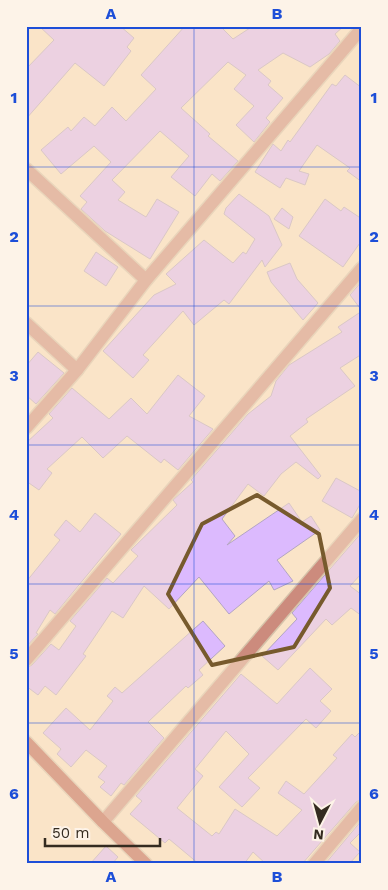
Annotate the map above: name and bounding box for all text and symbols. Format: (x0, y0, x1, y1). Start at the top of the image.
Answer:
text: A (106, 4, 117, 23)
text: B (272, 4, 283, 23)
text: 1 (11, 88, 17, 107)
text: 1 (371, 88, 377, 107)
text: 2 (9, 227, 19, 246)
text: 2 (369, 227, 379, 246)
text: 3 (9, 366, 19, 385)
text: 3 (369, 366, 379, 385)
text: 4 (9, 505, 19, 524)
text: 4 (369, 505, 379, 524)
text: 5 (9, 644, 19, 663)
text: 5 (369, 644, 379, 663)
text: 6 (9, 784, 19, 803)
text: 6 (369, 784, 379, 803)
north arrow (296, 798, 346, 848)
scale bar (45, 815, 160, 847)
text: 50 m (52, 824, 89, 842)
text: N (313, 826, 325, 843)
text: A (106, 867, 117, 886)
text: B (272, 867, 283, 886)

